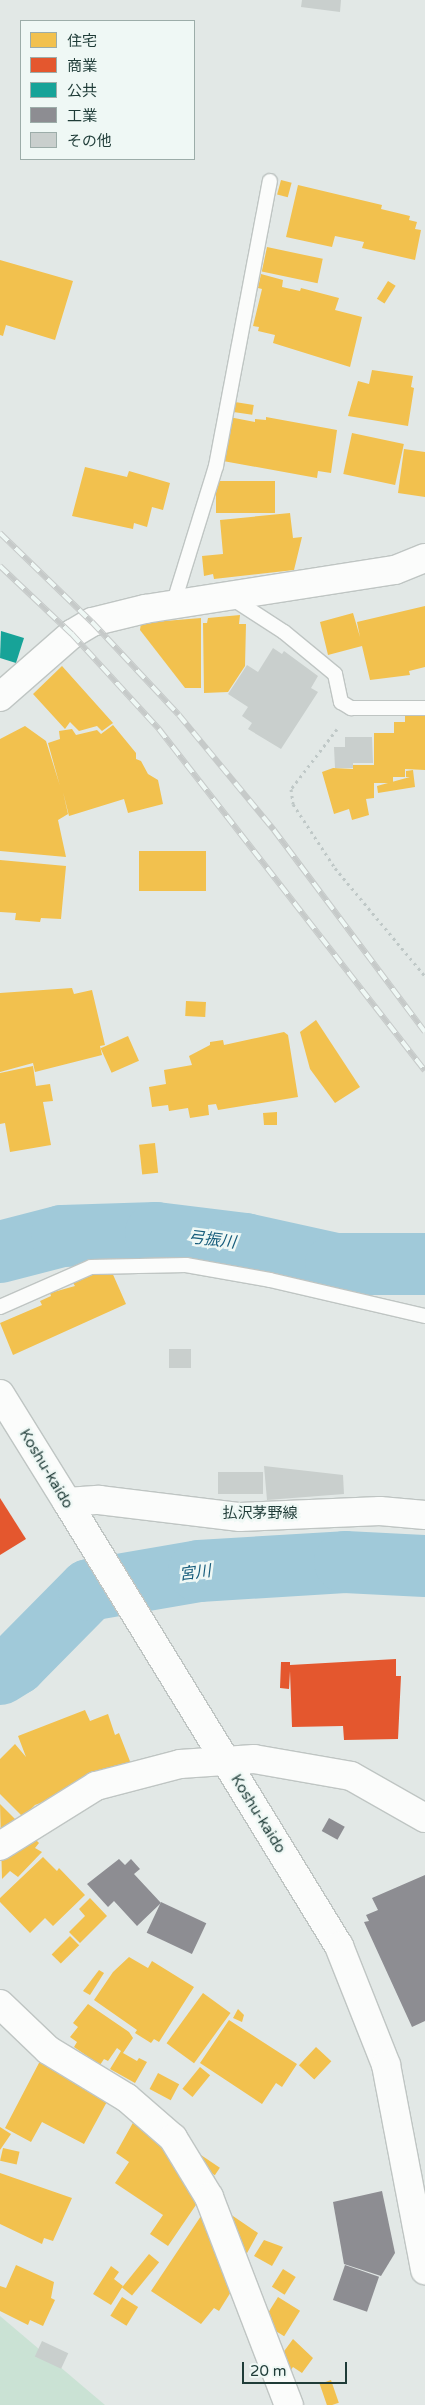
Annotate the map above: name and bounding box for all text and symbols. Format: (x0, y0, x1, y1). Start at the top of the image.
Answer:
legend (20, 20, 195, 160)
text: 住宅 (67, 32, 97, 50)
text: 商業 (67, 57, 97, 75)
text: 公共 (67, 82, 97, 100)
text: 工業 (67, 107, 97, 125)
text: その他 (67, 132, 112, 150)
water label: 弓振川 (187, 1228, 237, 1252)
street label: Koshu-kaido (15, 1426, 77, 1512)
street label: 払沢茅野線 (223, 1505, 297, 1523)
water label: 宮川 (178, 1562, 212, 1584)
street label: Koshu-kaido (227, 1771, 289, 1857)
scale bar (245, 2352, 350, 2384)
text: 20 m (250, 2362, 287, 2380)

